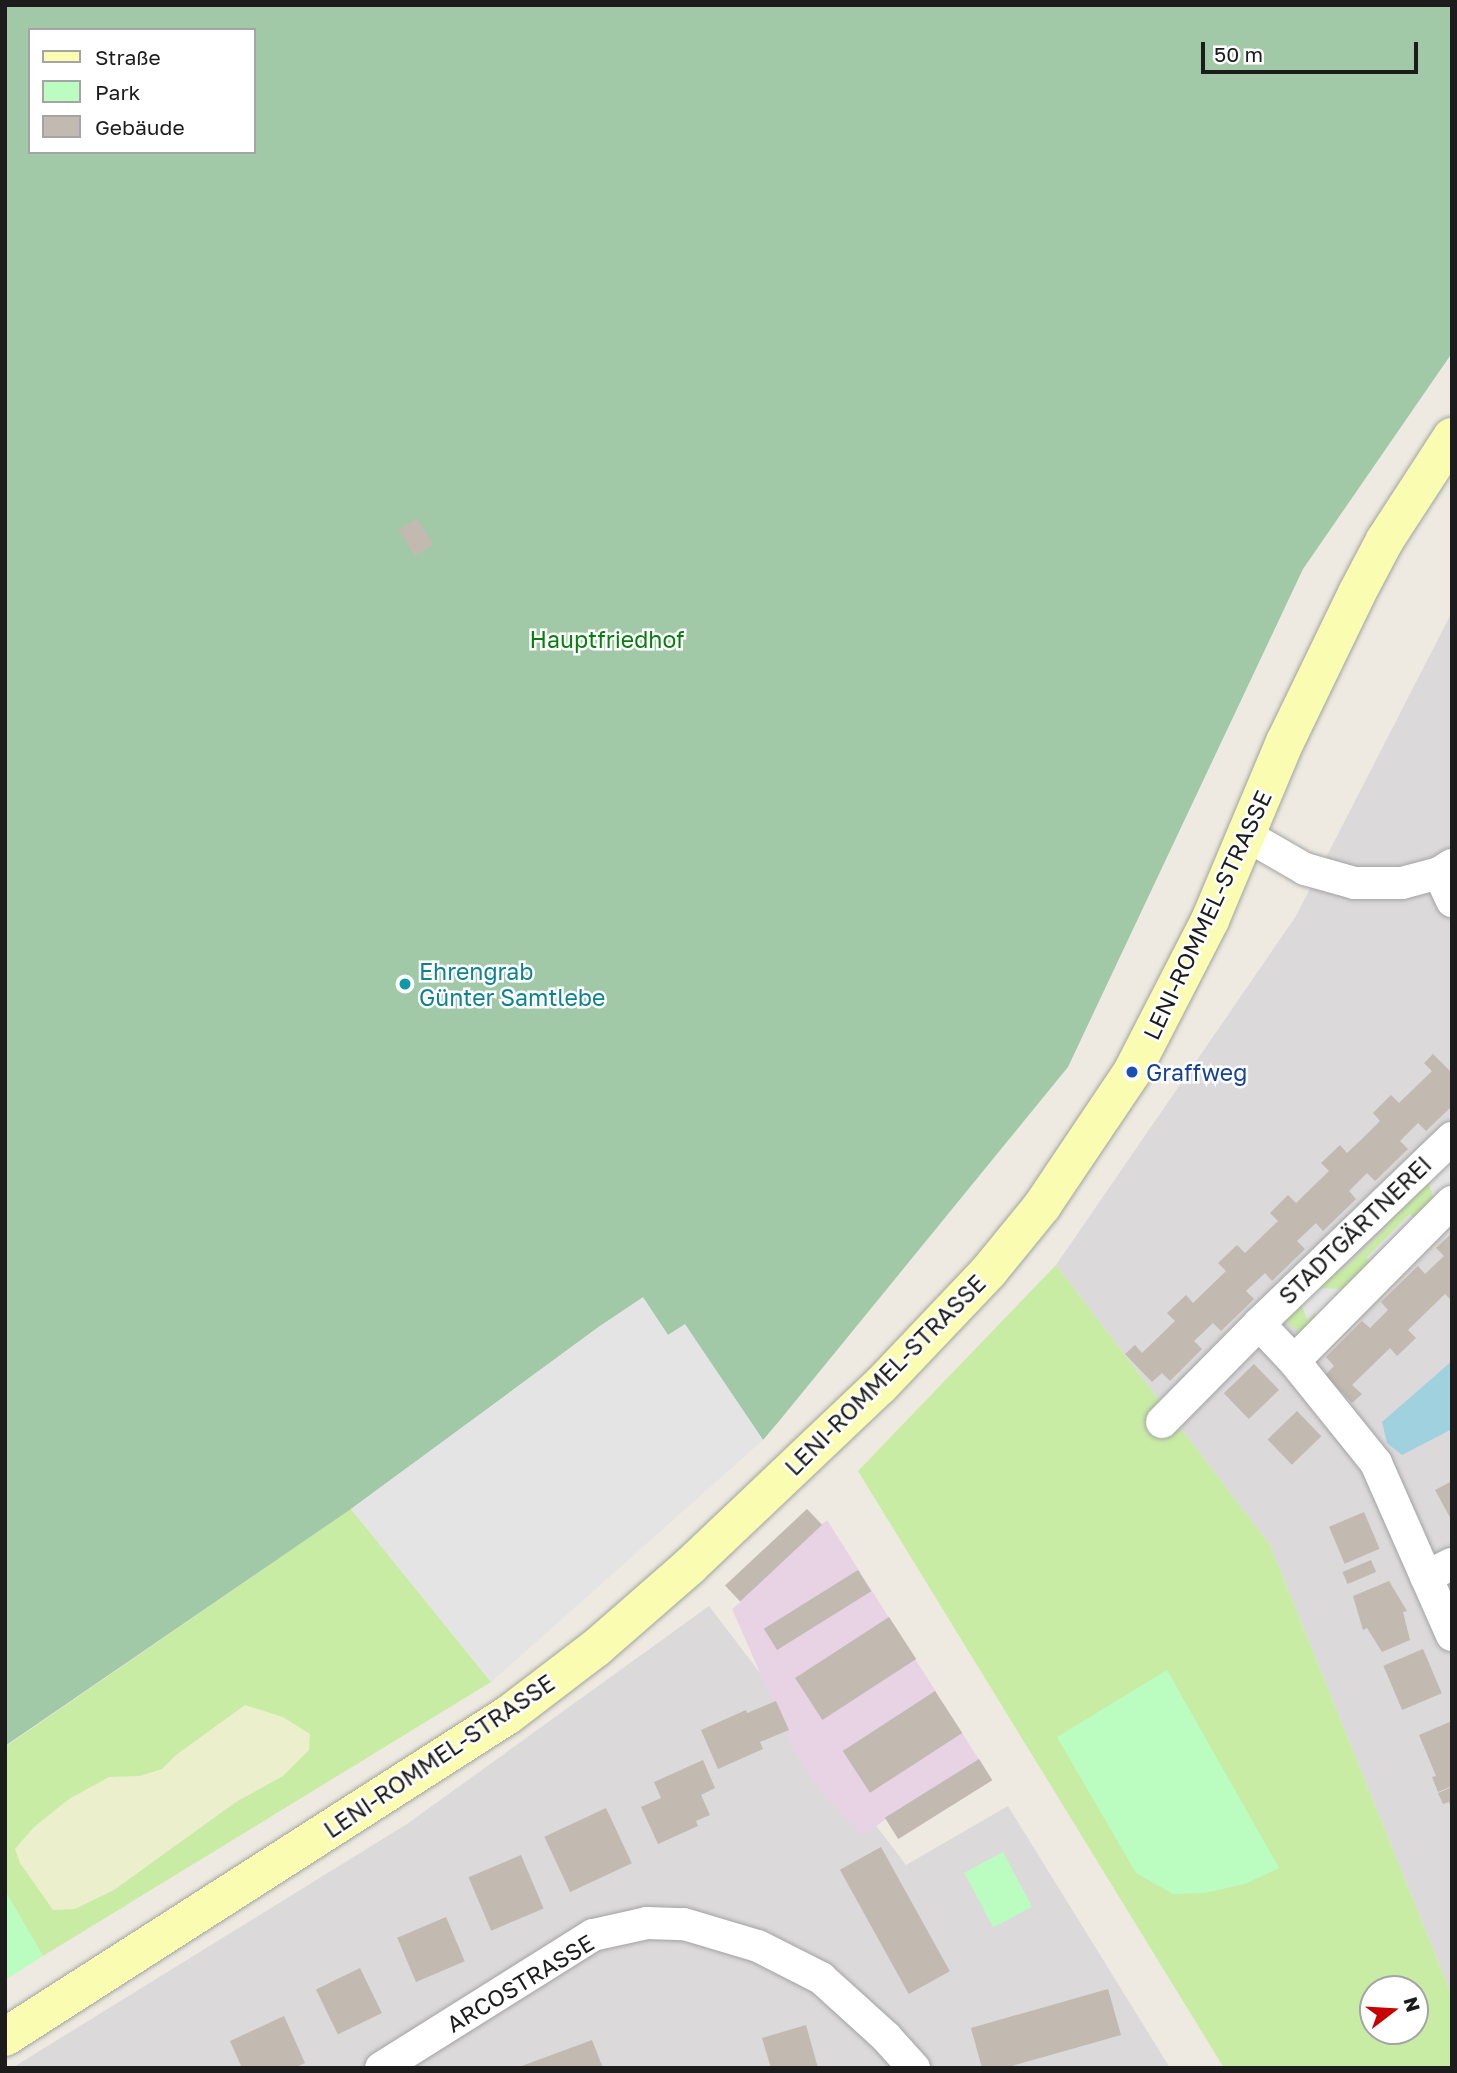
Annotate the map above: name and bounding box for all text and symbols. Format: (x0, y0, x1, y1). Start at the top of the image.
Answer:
legend (28, 28, 256, 154)
scale bar (1205, 28, 1422, 72)
text: 50 m (1214, 41, 1263, 67)
text: Straße (95, 44, 161, 70)
text: Park (95, 79, 140, 105)
text: Gebäude (95, 114, 185, 140)
park label: Hauptfriedhof (530, 625, 684, 653)
street label: LENI-ROMMEL-STRASSE (1137, 786, 1277, 1044)
place label: Ehrengrab Günter Samtlebe (419, 957, 605, 1011)
marker: Ehrengrab Günter Samtlebe (397, 976, 413, 992)
place label: Graffweg (1146, 1058, 1247, 1086)
marker: Graffweg (1124, 1064, 1140, 1080)
street label: STADTGÄRTNEREI (1273, 1150, 1437, 1310)
street label: LENI-ROMMEL-STRASSE (779, 1269, 991, 1481)
street label: LENI-ROMMEL-STRASSE (319, 1669, 559, 1843)
street label: ARCOSTRASSE (441, 1928, 599, 2038)
north arrow (1359, 1975, 1429, 2045)
text: N (1400, 1994, 1426, 2015)

